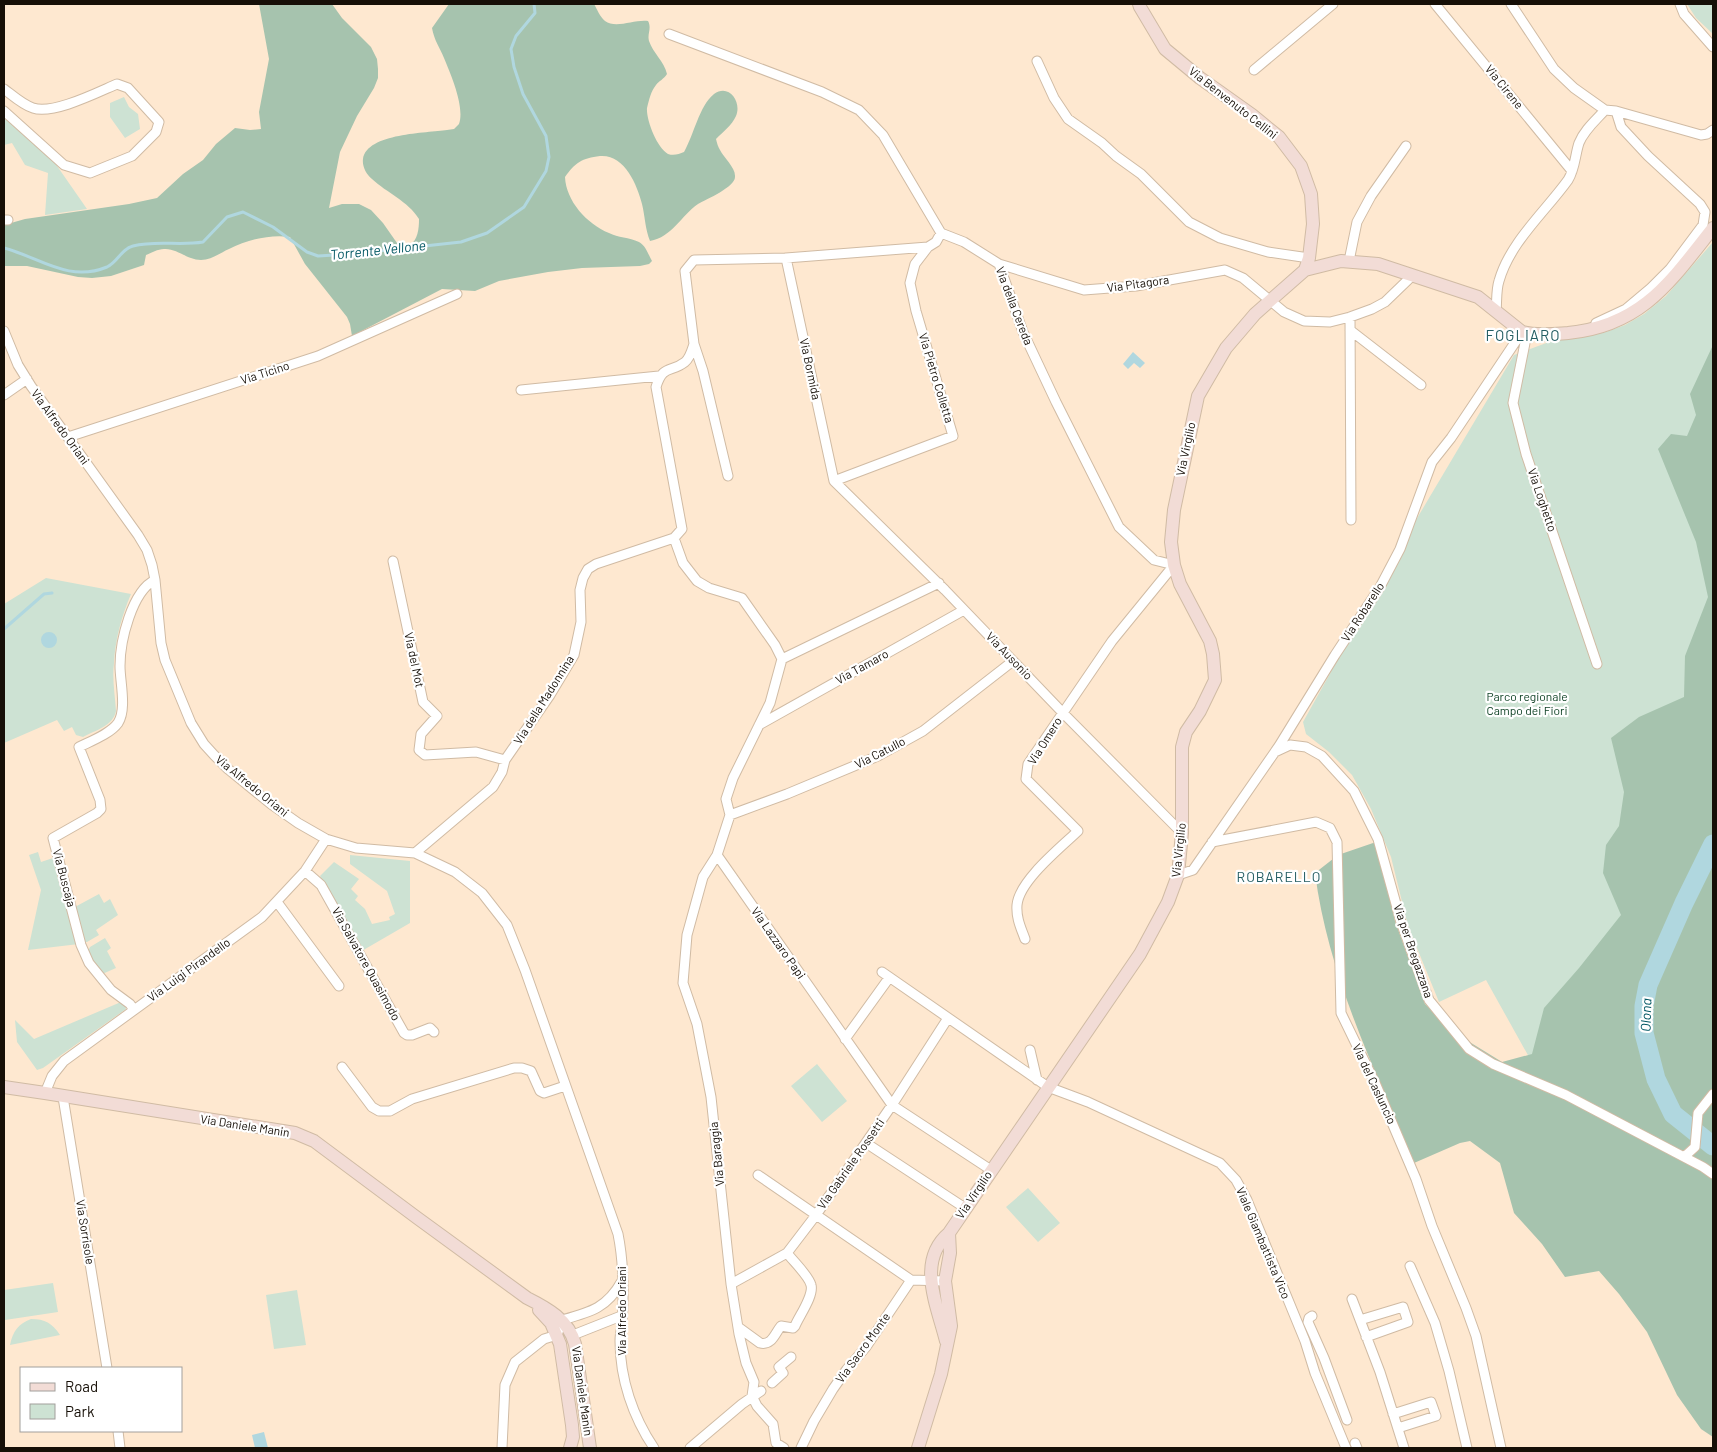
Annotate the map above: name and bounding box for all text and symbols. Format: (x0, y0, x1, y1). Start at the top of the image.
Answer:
street label: Via Cirene (1483, 62, 1527, 111)
street label: Via Benvenuto Cellini (1187, 63, 1281, 141)
water label: Torrente Vellone (329, 236, 427, 263)
street label: Via della Cereda (994, 265, 1036, 347)
street label: Via Pitagora (1106, 272, 1170, 294)
district label: FOGLIARO (1485, 326, 1561, 344)
street label: Via Pietro Colletta (917, 331, 957, 424)
street label: Via Bormida (798, 337, 824, 401)
street label: Via Ticino (238, 358, 291, 387)
street label: Via Alfredo Oriani (29, 386, 93, 467)
street label: Via Virgilio (1172, 421, 1198, 477)
street label: Via Loghetto (1526, 466, 1560, 533)
street label: Via Robarello (1338, 579, 1387, 644)
street label: Via Ausonio (984, 629, 1036, 682)
street label: Via del Mot (402, 631, 428, 689)
street label: Via Tamaro (833, 646, 890, 686)
street label: Via della Madonnina (510, 652, 576, 746)
park label: Parco regionale Campo dei Fiori (1486, 689, 1568, 717)
street label: Via Omero (1024, 714, 1064, 767)
street label: Via Catullo (852, 733, 907, 771)
street label: Via Alfredo Oriani (213, 752, 292, 819)
street label: Via Virgilio (1168, 822, 1188, 878)
street label: Via Buscaja (50, 847, 79, 908)
district label: ROBARELLO (1237, 868, 1321, 885)
street label: Via per Bregazzana (1391, 902, 1437, 1000)
street label: Via Salvatore Quasimodo (330, 904, 404, 1023)
street label: Via Lazzaro Papi (749, 904, 809, 981)
street label: Via Luigi Pirandello (144, 934, 233, 1004)
water label: Olona (1636, 998, 1655, 1032)
street label: Via del Casluncio (1350, 1041, 1400, 1126)
street label: Via Daniele Manin (199, 1111, 291, 1139)
street label: Via Gabriele Rossetti (814, 1115, 887, 1211)
street label: Via Baraggia (706, 1121, 726, 1187)
street label: Via Virgilio (952, 1168, 994, 1221)
street label: Viale Giambattista Vico (1234, 1185, 1294, 1301)
street label: Via Sorrisole (74, 1198, 98, 1265)
street label: Via Alfredo Oriani (614, 1266, 628, 1356)
street label: Via Sacro Monte (832, 1310, 892, 1385)
street label: Via Daniele Manin (570, 1345, 596, 1437)
legend (20, 1367, 182, 1432)
text: Road (65, 1377, 98, 1395)
text: Park (65, 1402, 95, 1420)

